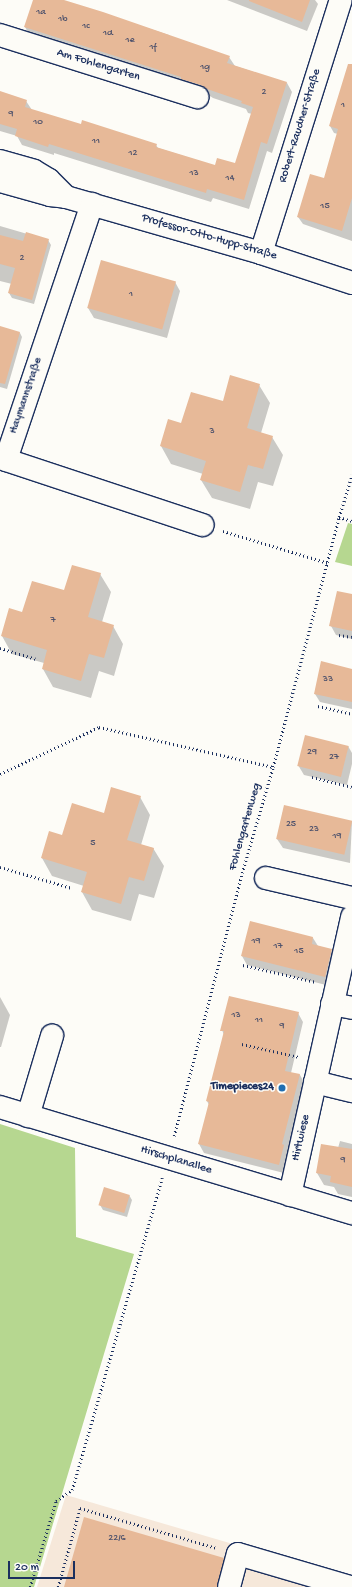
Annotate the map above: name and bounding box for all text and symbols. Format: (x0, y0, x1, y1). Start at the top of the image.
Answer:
house number: 1a (36, 7, 46, 19)
house number: 1b (58, 14, 68, 26)
house number: 1c (82, 21, 90, 33)
house number: 1d (103, 28, 113, 40)
house number: 1e (125, 35, 135, 47)
house number: 1f (149, 42, 157, 54)
street label: Am Fohlengarten (55, 46, 141, 86)
house number: 1g (200, 62, 210, 74)
street label: Robert-Raudner-Straße (277, 67, 325, 185)
house number: 2 (262, 87, 266, 99)
house number: 1 (341, 100, 345, 112)
house number: 9 (8, 109, 14, 121)
house number: 10 (33, 117, 43, 129)
house number: 11 (92, 136, 100, 148)
house number: 12 (129, 148, 137, 160)
house number: 13 (189, 168, 199, 180)
house number: 14 (226, 173, 234, 185)
house number: 15 (320, 201, 330, 213)
street label: Professor-Otto-Hupp-Straße (140, 212, 278, 264)
house number: 2 (20, 253, 24, 265)
house number: 1 (129, 289, 133, 301)
street label: Haymannstraße (7, 356, 47, 436)
house number: 3 (209, 426, 215, 438)
house number: 7 (50, 615, 56, 627)
house number: 33 (323, 674, 333, 686)
house number: 29 (307, 747, 317, 759)
house number: 27 (329, 752, 339, 764)
street label: Fohlengartenweg (227, 782, 265, 872)
house number: 25 (286, 819, 296, 831)
house number: 23 (309, 824, 319, 836)
house number: 19 (332, 831, 342, 843)
house number: 5 (90, 838, 96, 850)
house number: 19 (251, 936, 261, 948)
house number: 17 (273, 941, 283, 953)
house number: 15 (294, 946, 304, 958)
house number: 13 (231, 1010, 241, 1022)
house number: 11 (255, 1015, 263, 1027)
house number: 9 (279, 1021, 285, 1033)
place label: Timepieces24 (211, 1081, 274, 1095)
marker: Timepieces24 (277, 1083, 287, 1093)
street label: Hirtwiese (290, 1113, 314, 1163)
street label: Hirschplanallee (139, 1143, 213, 1179)
house number: 9 (340, 1155, 346, 1167)
house number: 22/6 (108, 1533, 126, 1545)
scale bar (10, 1553, 77, 1579)
text: 20 m (15, 1561, 39, 1575)

